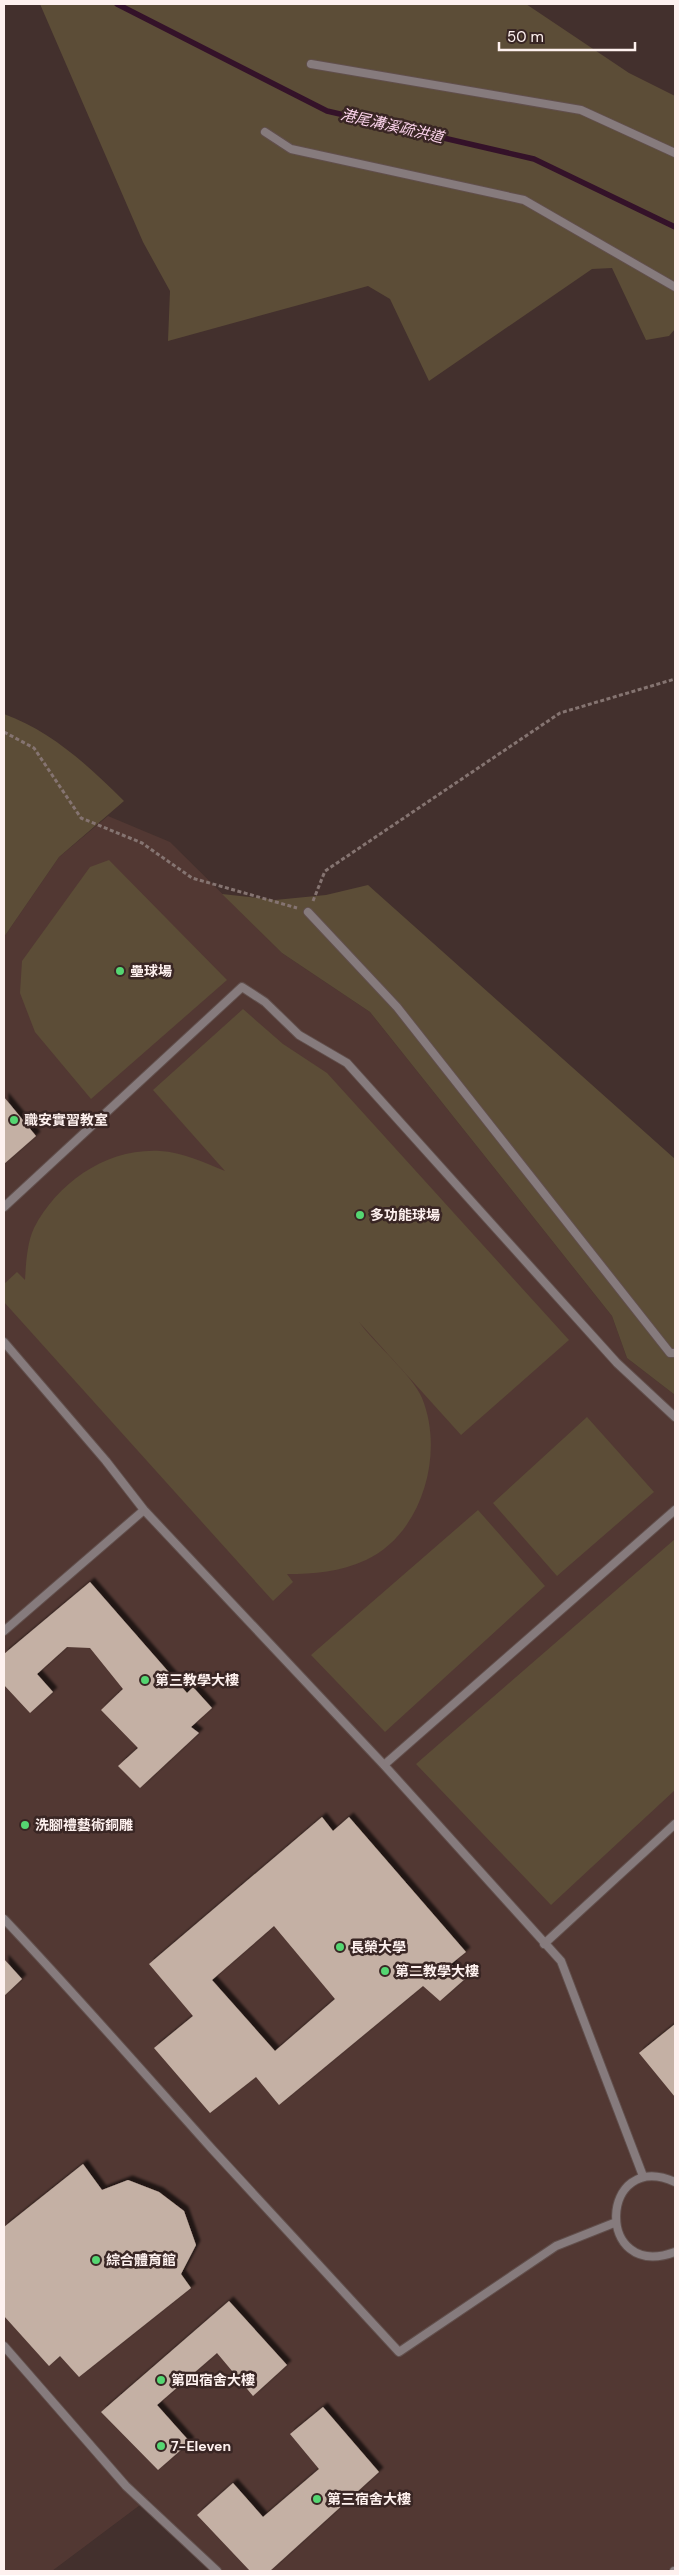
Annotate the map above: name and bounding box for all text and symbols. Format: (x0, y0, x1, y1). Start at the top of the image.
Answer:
scale bar (499, 20, 635, 52)
text: 50 m (507, 27, 544, 47)
water label: 港尾溝溪疏洪道 (339, 104, 447, 148)
place label: 壘球場 (130, 962, 172, 980)
marker: 壘球場 (114, 965, 126, 977)
place label: 職安實習教室 (24, 1111, 108, 1129)
marker: 職安實習教室 (8, 1114, 20, 1126)
place label: 多功能球場 (370, 1206, 440, 1224)
marker: 多功能球場 (354, 1209, 366, 1221)
place label: 第三教學大樓 (155, 1671, 239, 1689)
marker: 第三教學大樓 (139, 1674, 151, 1686)
place label: 洗腳禮藝術銅雕 (35, 1816, 133, 1834)
marker: 洗腳禮藝術銅雕 (19, 1819, 31, 1831)
place label: 長榮大學 (350, 1938, 406, 1956)
marker: 長榮大學 (334, 1941, 346, 1953)
place label: 第二教學大樓 (395, 1962, 479, 1980)
marker: 第二教學大樓 (379, 1965, 391, 1977)
place label: 綜合體育館 (106, 2251, 176, 2269)
marker: 綜合體育館 (90, 2254, 102, 2266)
place label: 第四宿舍大樓 (171, 2371, 255, 2389)
marker: 第四宿舍大樓 (155, 2374, 167, 2386)
place label: 7-Eleven (171, 2437, 231, 2455)
marker: 7-Eleven (155, 2440, 167, 2452)
place label: 第三宿舍大樓 (327, 2490, 411, 2508)
marker: 第三宿舍大樓 (311, 2493, 323, 2505)

